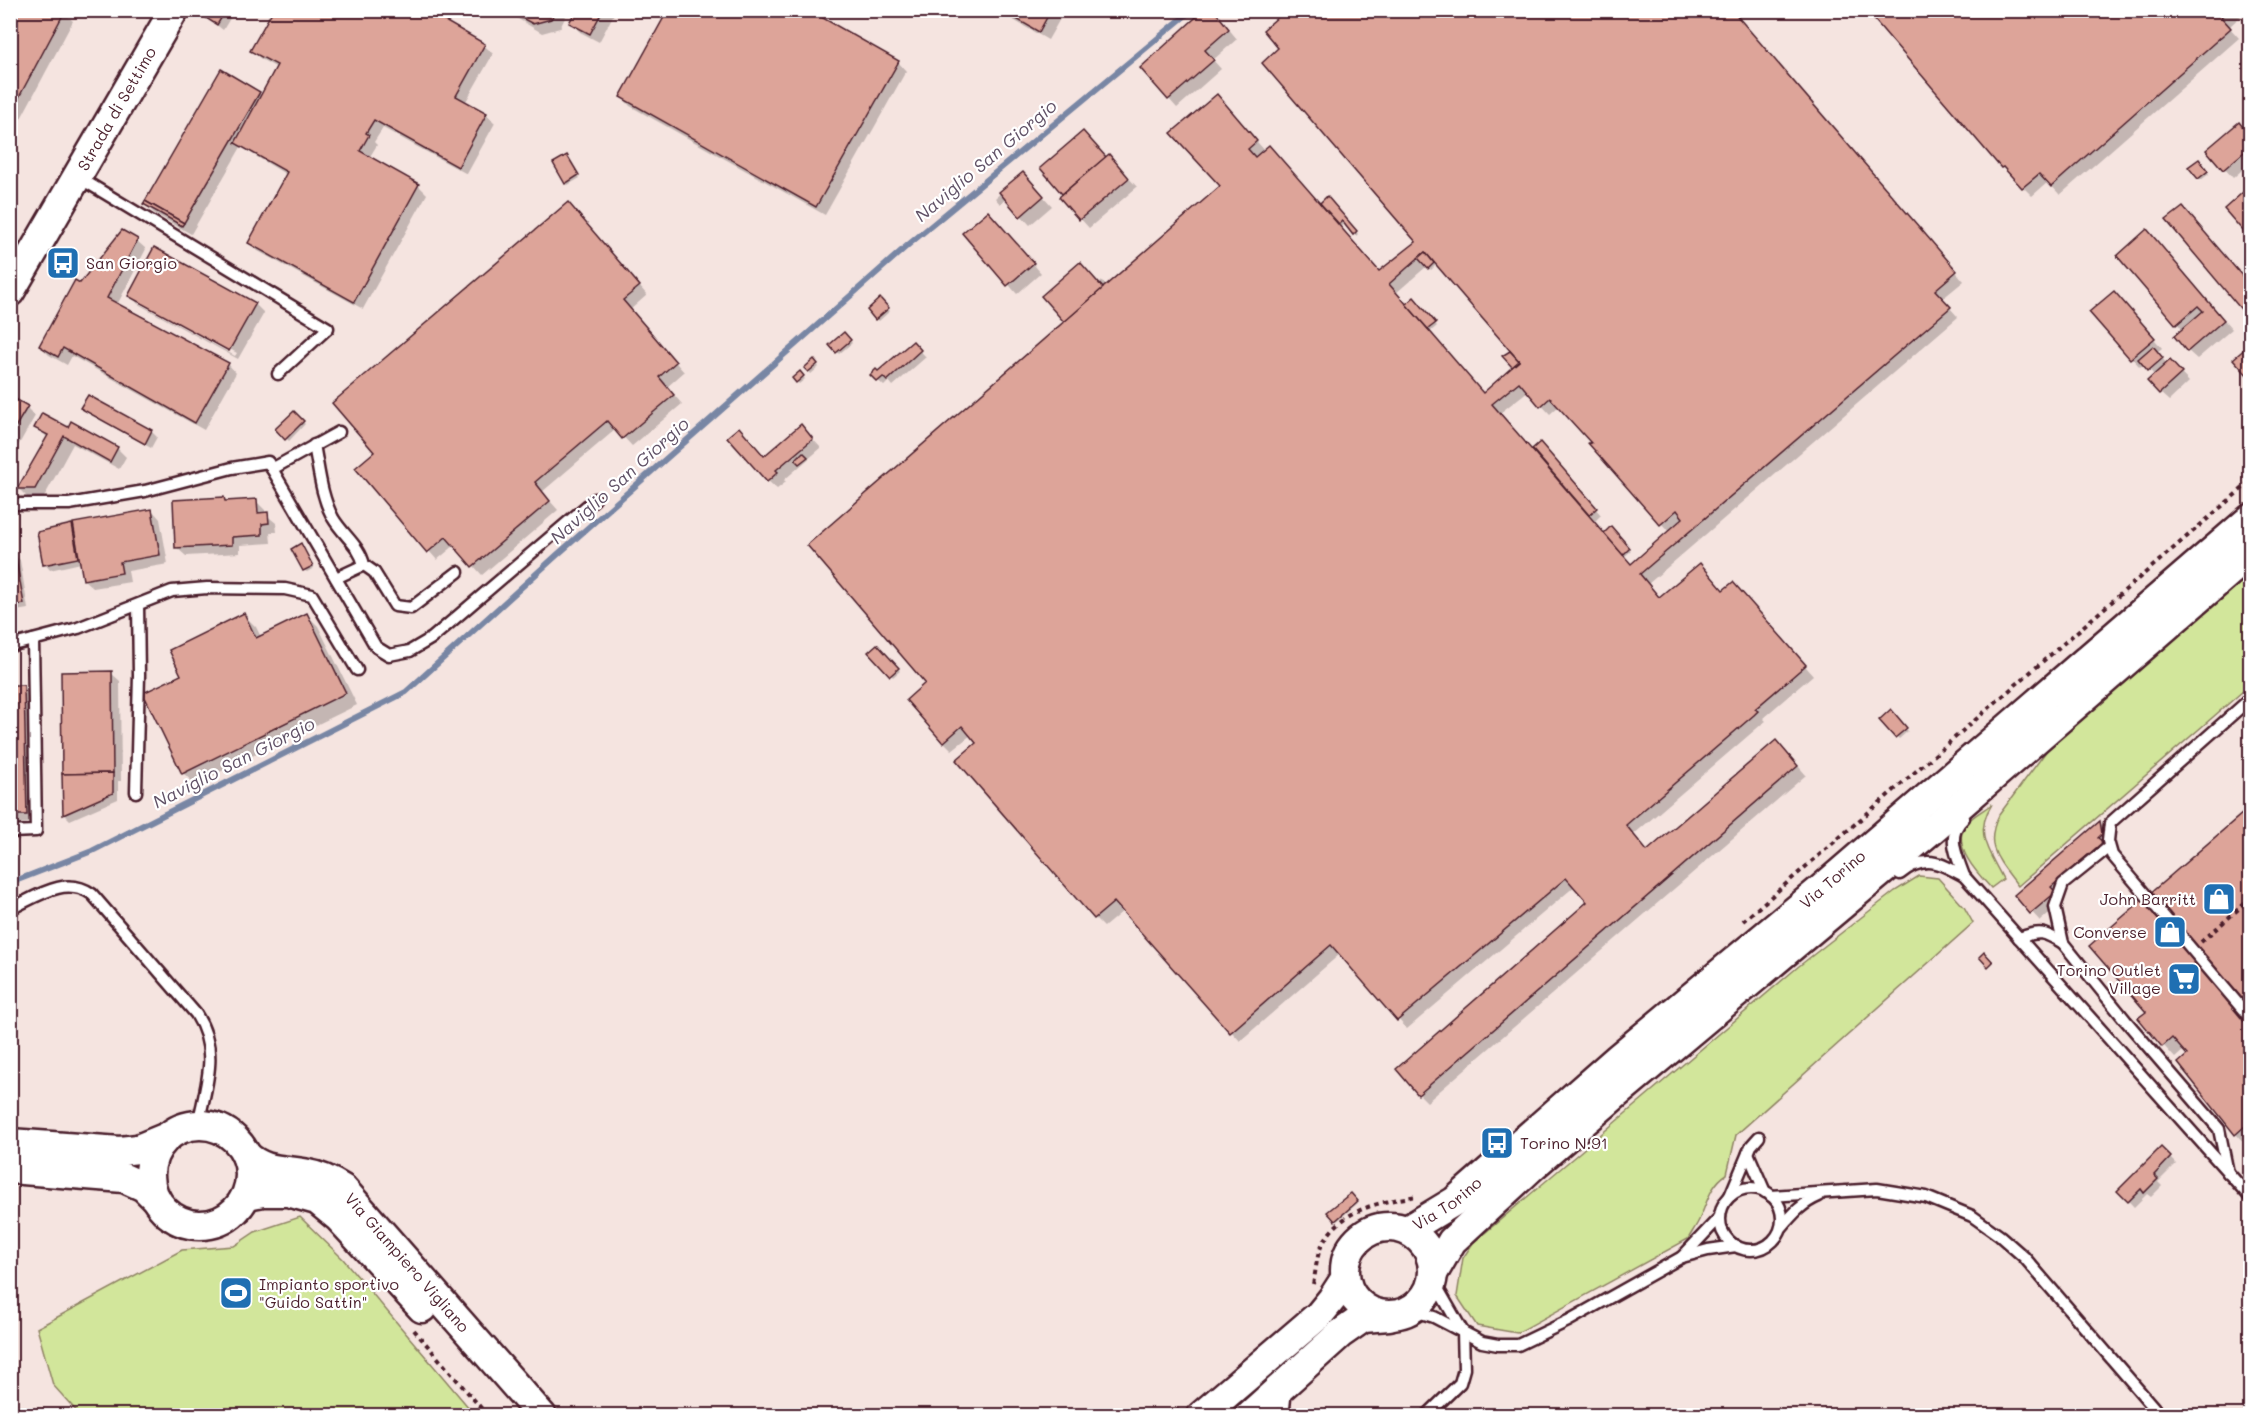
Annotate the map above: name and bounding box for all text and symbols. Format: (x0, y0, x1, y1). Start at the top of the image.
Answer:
street label: Strada di Settimo (72, 43, 160, 174)
water label: Naviglio San Giorgio (909, 93, 1062, 227)
bus stop icon: San Giorgio (45, 245, 81, 281)
place label: San Giorgio (86, 252, 177, 273)
water label: Naviglio San Giorgio (545, 411, 694, 549)
water label: Naviglio San Giorgio (148, 711, 319, 813)
street label: Via Torino (1795, 845, 1869, 913)
shop icon: John Barritt (2201, 881, 2237, 917)
place label: John Barritt (2100, 888, 2196, 909)
shop icon: Converse (2152, 914, 2188, 950)
place label: Converse (2073, 921, 2147, 942)
place label: Torino Outlet Village (2057, 959, 2161, 998)
supermarket icon: Torino Outlet Village (2166, 961, 2202, 997)
bus stop icon: Torino N.91 (1479, 1125, 1515, 1161)
place label: Torino N.91 (1520, 1132, 1608, 1153)
street label: Via Torino (1408, 1172, 1486, 1234)
street label: Via Giampiero Vigliano (341, 1188, 475, 1336)
place label: Impianto sportivo "Guido Sattin" (259, 1273, 399, 1312)
sports icon: Impianto sportivo "Guido Sattin" (218, 1275, 254, 1311)

